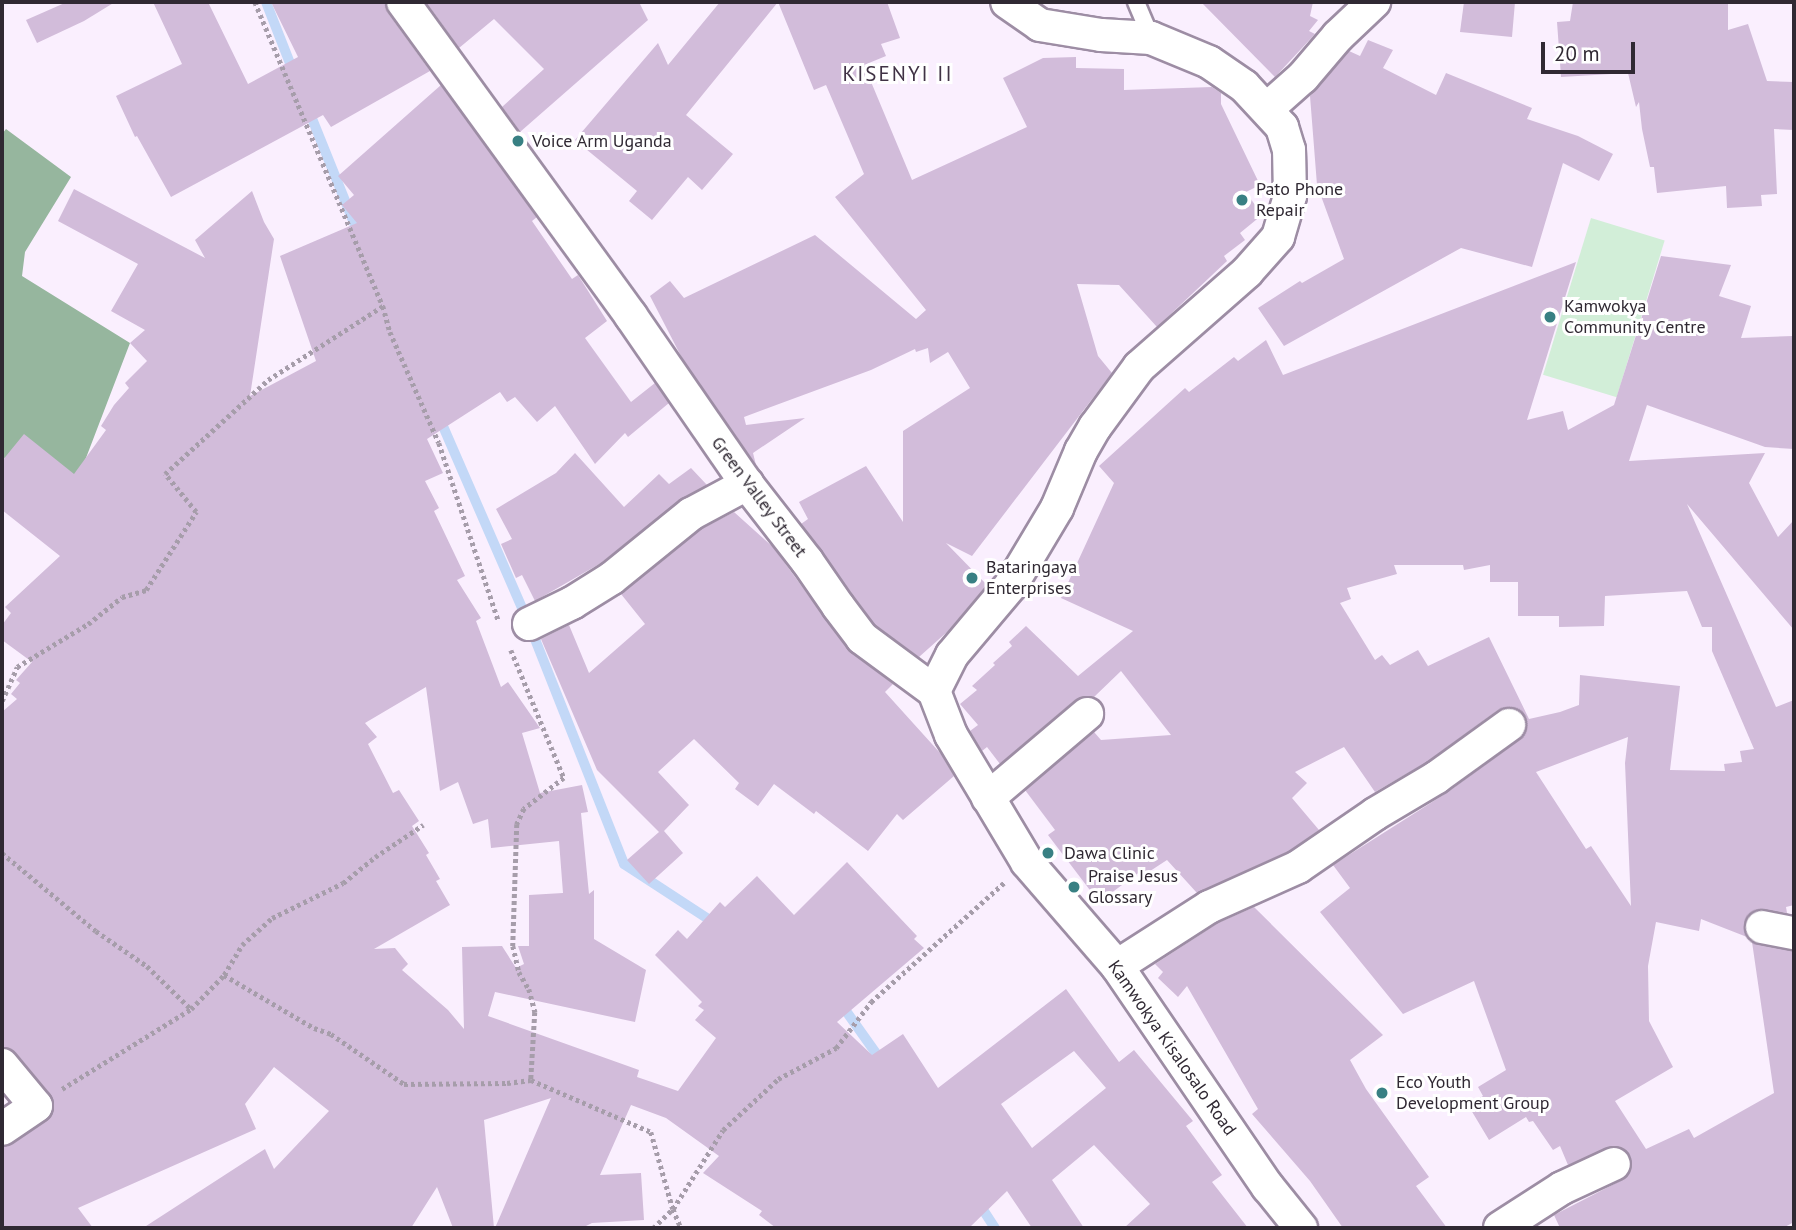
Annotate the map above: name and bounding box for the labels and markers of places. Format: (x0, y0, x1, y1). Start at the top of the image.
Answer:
place label: Voice Arm Uganda (532, 130, 672, 152)
marker: Voice Arm Uganda (510, 133, 526, 149)
place label: Pato Phone Repair (1256, 179, 1343, 222)
marker: Pato Phone Repair (1234, 192, 1250, 208)
place label: Kamwokya Community Centre (1564, 296, 1706, 338)
marker: Kamwokya Community Centre (1542, 309, 1558, 325)
place label: Bataringaya Enterprises (986, 557, 1077, 600)
marker: Bataringaya Enterprises (964, 570, 980, 586)
place label: Dawa Clinic (1064, 842, 1155, 864)
marker: Dawa Clinic (1038, 843, 1058, 863)
place label: Praise Jesus Glossary (1088, 866, 1178, 908)
marker: Praise Jesus Glossary (1066, 879, 1082, 895)
place label: Eco Youth Development Group (1396, 1072, 1550, 1114)
marker: Eco Youth Development Group (1374, 1085, 1390, 1101)

